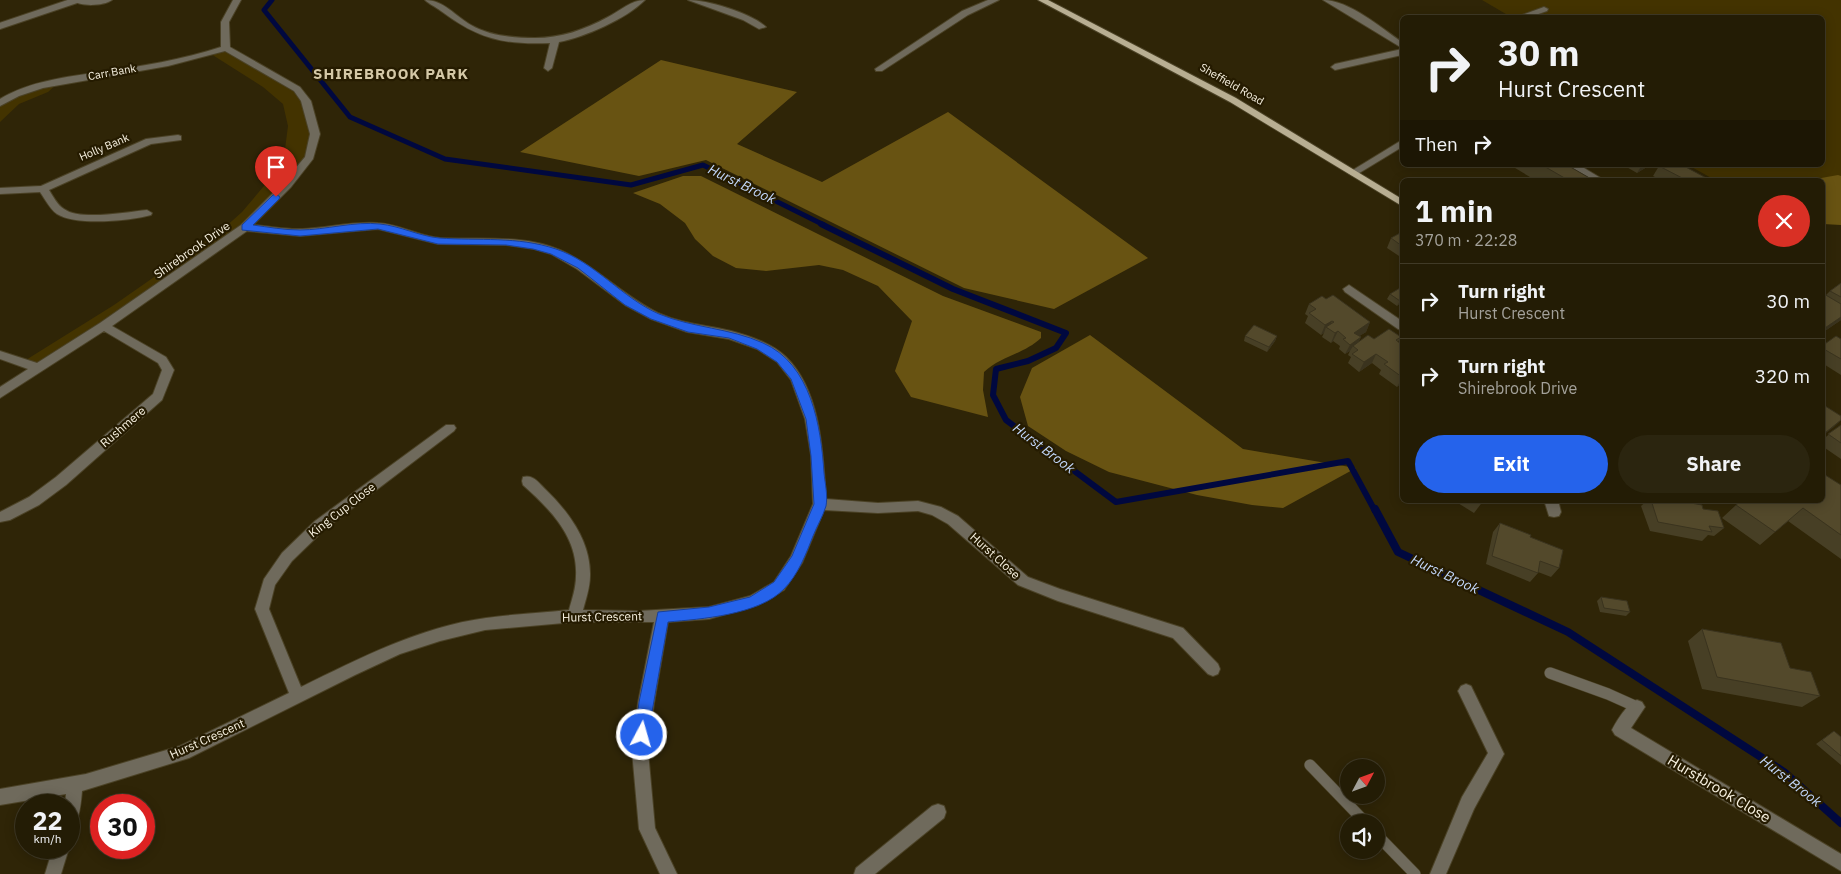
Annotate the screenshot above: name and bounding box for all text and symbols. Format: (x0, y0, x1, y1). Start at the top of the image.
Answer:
text: 30 m (1498, 30, 1580, 76)
icon: right (1415, 35, 1480, 100)
street label: Sheffield Road (1197, 60, 1267, 108)
street label: Carr Bank (87, 61, 137, 83)
district label: SHIREBROOK PARK (313, 64, 469, 83)
text: Hurst Crescent (1498, 74, 1645, 103)
street label: Holly Bank (77, 130, 131, 164)
icon: right (1468, 130, 1496, 158)
text: Then (1415, 132, 1458, 156)
pin (255, 146, 297, 197)
icon: arrive (262, 153, 290, 181)
water label: Hurst Brook (705, 160, 779, 208)
text: 1 min (1415, 191, 1493, 230)
button: close (1758, 195, 1810, 247)
street label: Shirebrook Drive (151, 218, 233, 281)
text: 370 m · 22:28 (1415, 230, 1517, 250)
text: Turn right (1458, 279, 1545, 303)
icon: right (1415, 287, 1443, 315)
text: 30 m (1766, 289, 1810, 313)
text: Hurst Crescent (1458, 303, 1565, 323)
text: Turn right (1458, 354, 1545, 378)
icon: right (1415, 362, 1443, 390)
text: 320 m (1755, 364, 1810, 388)
text: Shirebrook Drive (1458, 378, 1577, 398)
street label: Rushmere (97, 403, 149, 450)
water label: Hurst Brook (1009, 419, 1079, 478)
button: Exit (1415, 435, 1608, 493)
button: Share (1618, 435, 1810, 493)
street label: King Cup Close (305, 479, 378, 540)
street label: Hurst Close (967, 529, 1024, 582)
water label: Hurst Brook (1408, 550, 1483, 598)
street label: Hurst Crescent (562, 608, 642, 625)
position arrow (615, 708, 667, 760)
street label: Hurst Crescent (167, 715, 247, 762)
street label: Hurstbrook Close (1664, 750, 1774, 827)
water label: Hurst Brook (1757, 751, 1826, 811)
north arrow (1340, 759, 1385, 804)
map controls (1340, 759, 1385, 859)
speed limit sign: 30 (90, 794, 155, 859)
text: 22 (32, 804, 63, 837)
button: sound (1340, 814, 1385, 859)
text: km/h (33, 831, 62, 846)

